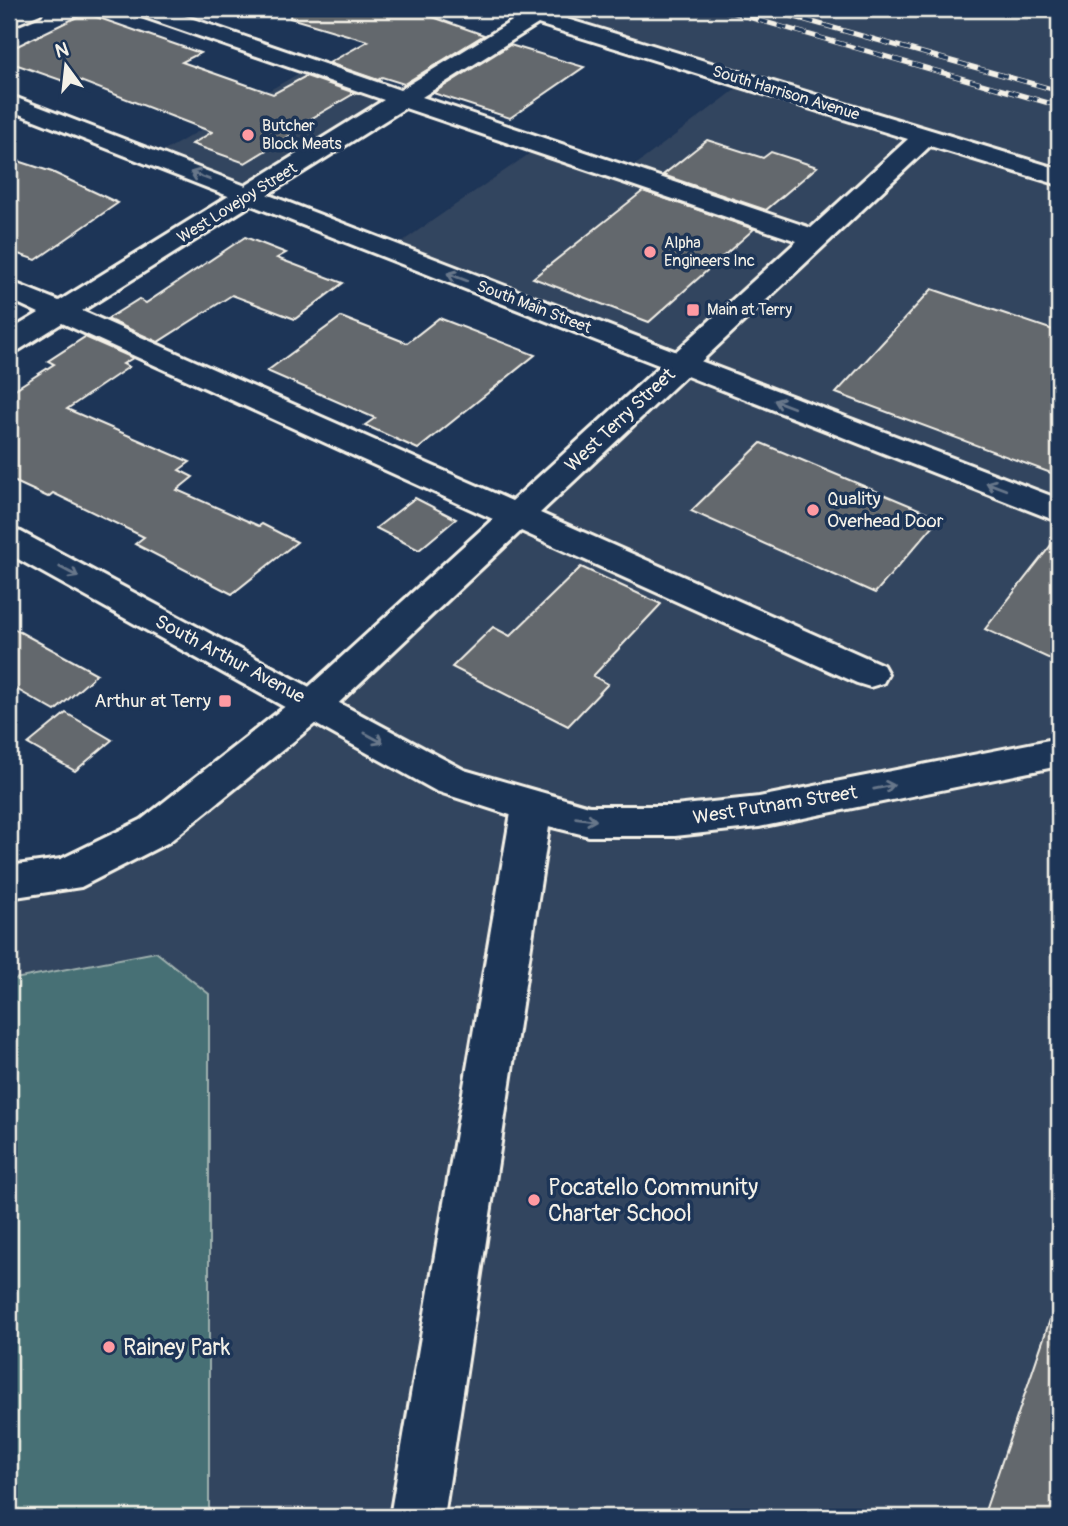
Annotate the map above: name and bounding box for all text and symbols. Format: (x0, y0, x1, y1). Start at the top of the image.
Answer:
north arrow (32, 32, 102, 102)
text: N (53, 37, 71, 64)
street label: South Harrison Avenue (710, 61, 862, 125)
place label: Butcher Block Meats (262, 116, 342, 154)
marker: Butcher Block Meats (240, 127, 256, 143)
street label: West Lovejoy Street (173, 158, 301, 248)
one-way arrow (190, 169, 211, 182)
place label: Alpha Engineers Inc (664, 233, 755, 271)
marker: Alpha Engineers Inc (642, 244, 658, 260)
one-way arrow (447, 270, 469, 283)
street label: South Main Street (474, 276, 595, 338)
place label: Main at Terry (707, 300, 792, 320)
marker: Main at Terry (685, 302, 701, 318)
street label: West Terry Street (560, 363, 680, 477)
one-way arrow (773, 397, 795, 409)
one-way arrow (985, 478, 1007, 491)
place label: Quality Overhead Door (827, 487, 944, 533)
marker: Quality Overhead Door (805, 502, 821, 518)
one-way arrow (58, 566, 79, 579)
street label: South Arthur Avenue (151, 609, 310, 709)
place label: Arthur at Terry (94, 689, 211, 713)
marker: Arthur at Terry (217, 693, 233, 709)
one-way arrow (363, 731, 383, 745)
street label: West Putnam Street (691, 780, 859, 830)
one-way arrow (872, 780, 895, 794)
one-way arrow (574, 813, 597, 826)
place label: Pocatello Community Charter School (548, 1173, 758, 1228)
marker: Pocatello Community Charter School (526, 1192, 542, 1208)
place label: Rainey Park (123, 1333, 231, 1362)
marker: Rainey Park (101, 1339, 117, 1355)

